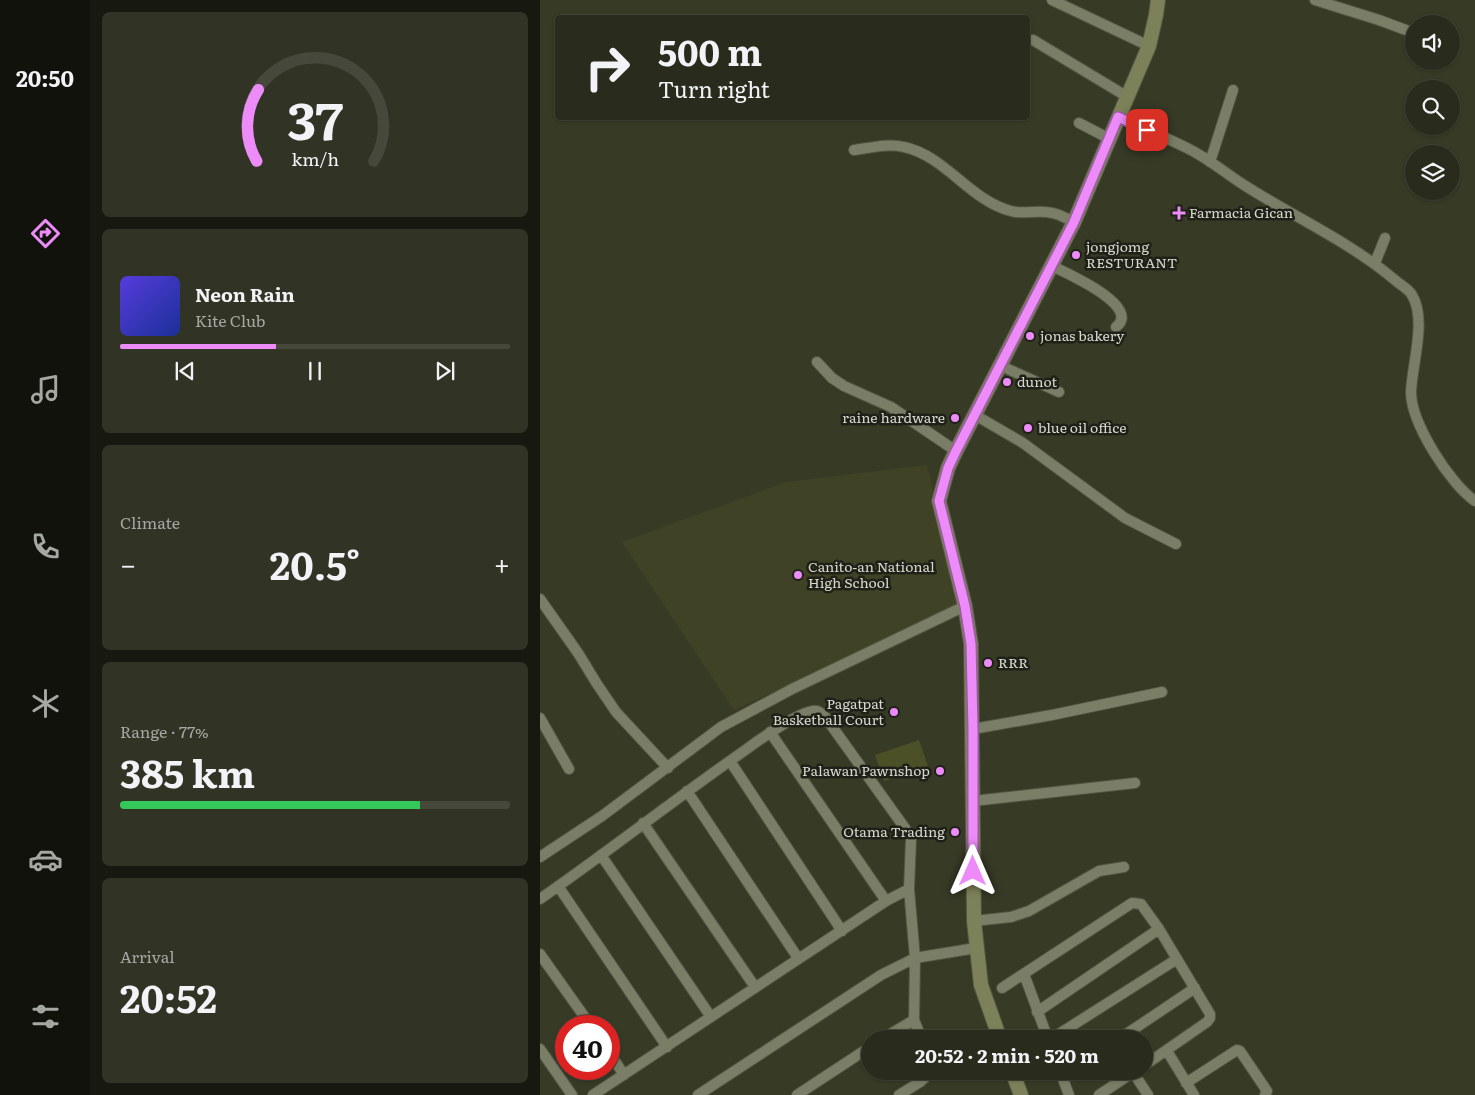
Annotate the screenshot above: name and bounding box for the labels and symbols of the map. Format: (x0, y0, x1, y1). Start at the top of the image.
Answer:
pin (1126, 109, 1168, 151)
place label: Farmacia Gican (1189, 202, 1293, 222)
marker: Farmacia Gican (1173, 207, 1185, 219)
place label: jongjomg RESTURANT (1086, 236, 1177, 272)
marker: jongjomg RESTURANT (1070, 249, 1082, 261)
place label: jonas bakery (1040, 325, 1125, 345)
marker: jonas bakery (1024, 330, 1036, 342)
place label: dunot (1017, 371, 1057, 391)
marker: dunot (1001, 376, 1013, 388)
place label: raine hardware (842, 407, 945, 427)
marker: raine hardware (949, 412, 961, 424)
place label: blue oil office (1038, 417, 1126, 437)
marker: blue oil office (1022, 422, 1034, 434)
place label: Canito-an National High School (808, 556, 935, 592)
marker: Canito-an National High School (792, 569, 804, 581)
place label: RRR (998, 652, 1028, 672)
marker: RRR (982, 657, 994, 669)
place label: Pagatpat Basketball Court (773, 693, 884, 729)
marker: Pagatpat Basketball Court (888, 706, 900, 718)
place label: Palawan Pawnshop (802, 760, 930, 780)
marker: Palawan Pawnshop (934, 765, 946, 777)
place label: Otama Trading (843, 821, 945, 841)
marker: Otama Trading (949, 826, 961, 838)
position arrow (946, 844, 998, 896)
speed limit sign: 40 (555, 1015, 620, 1080)

